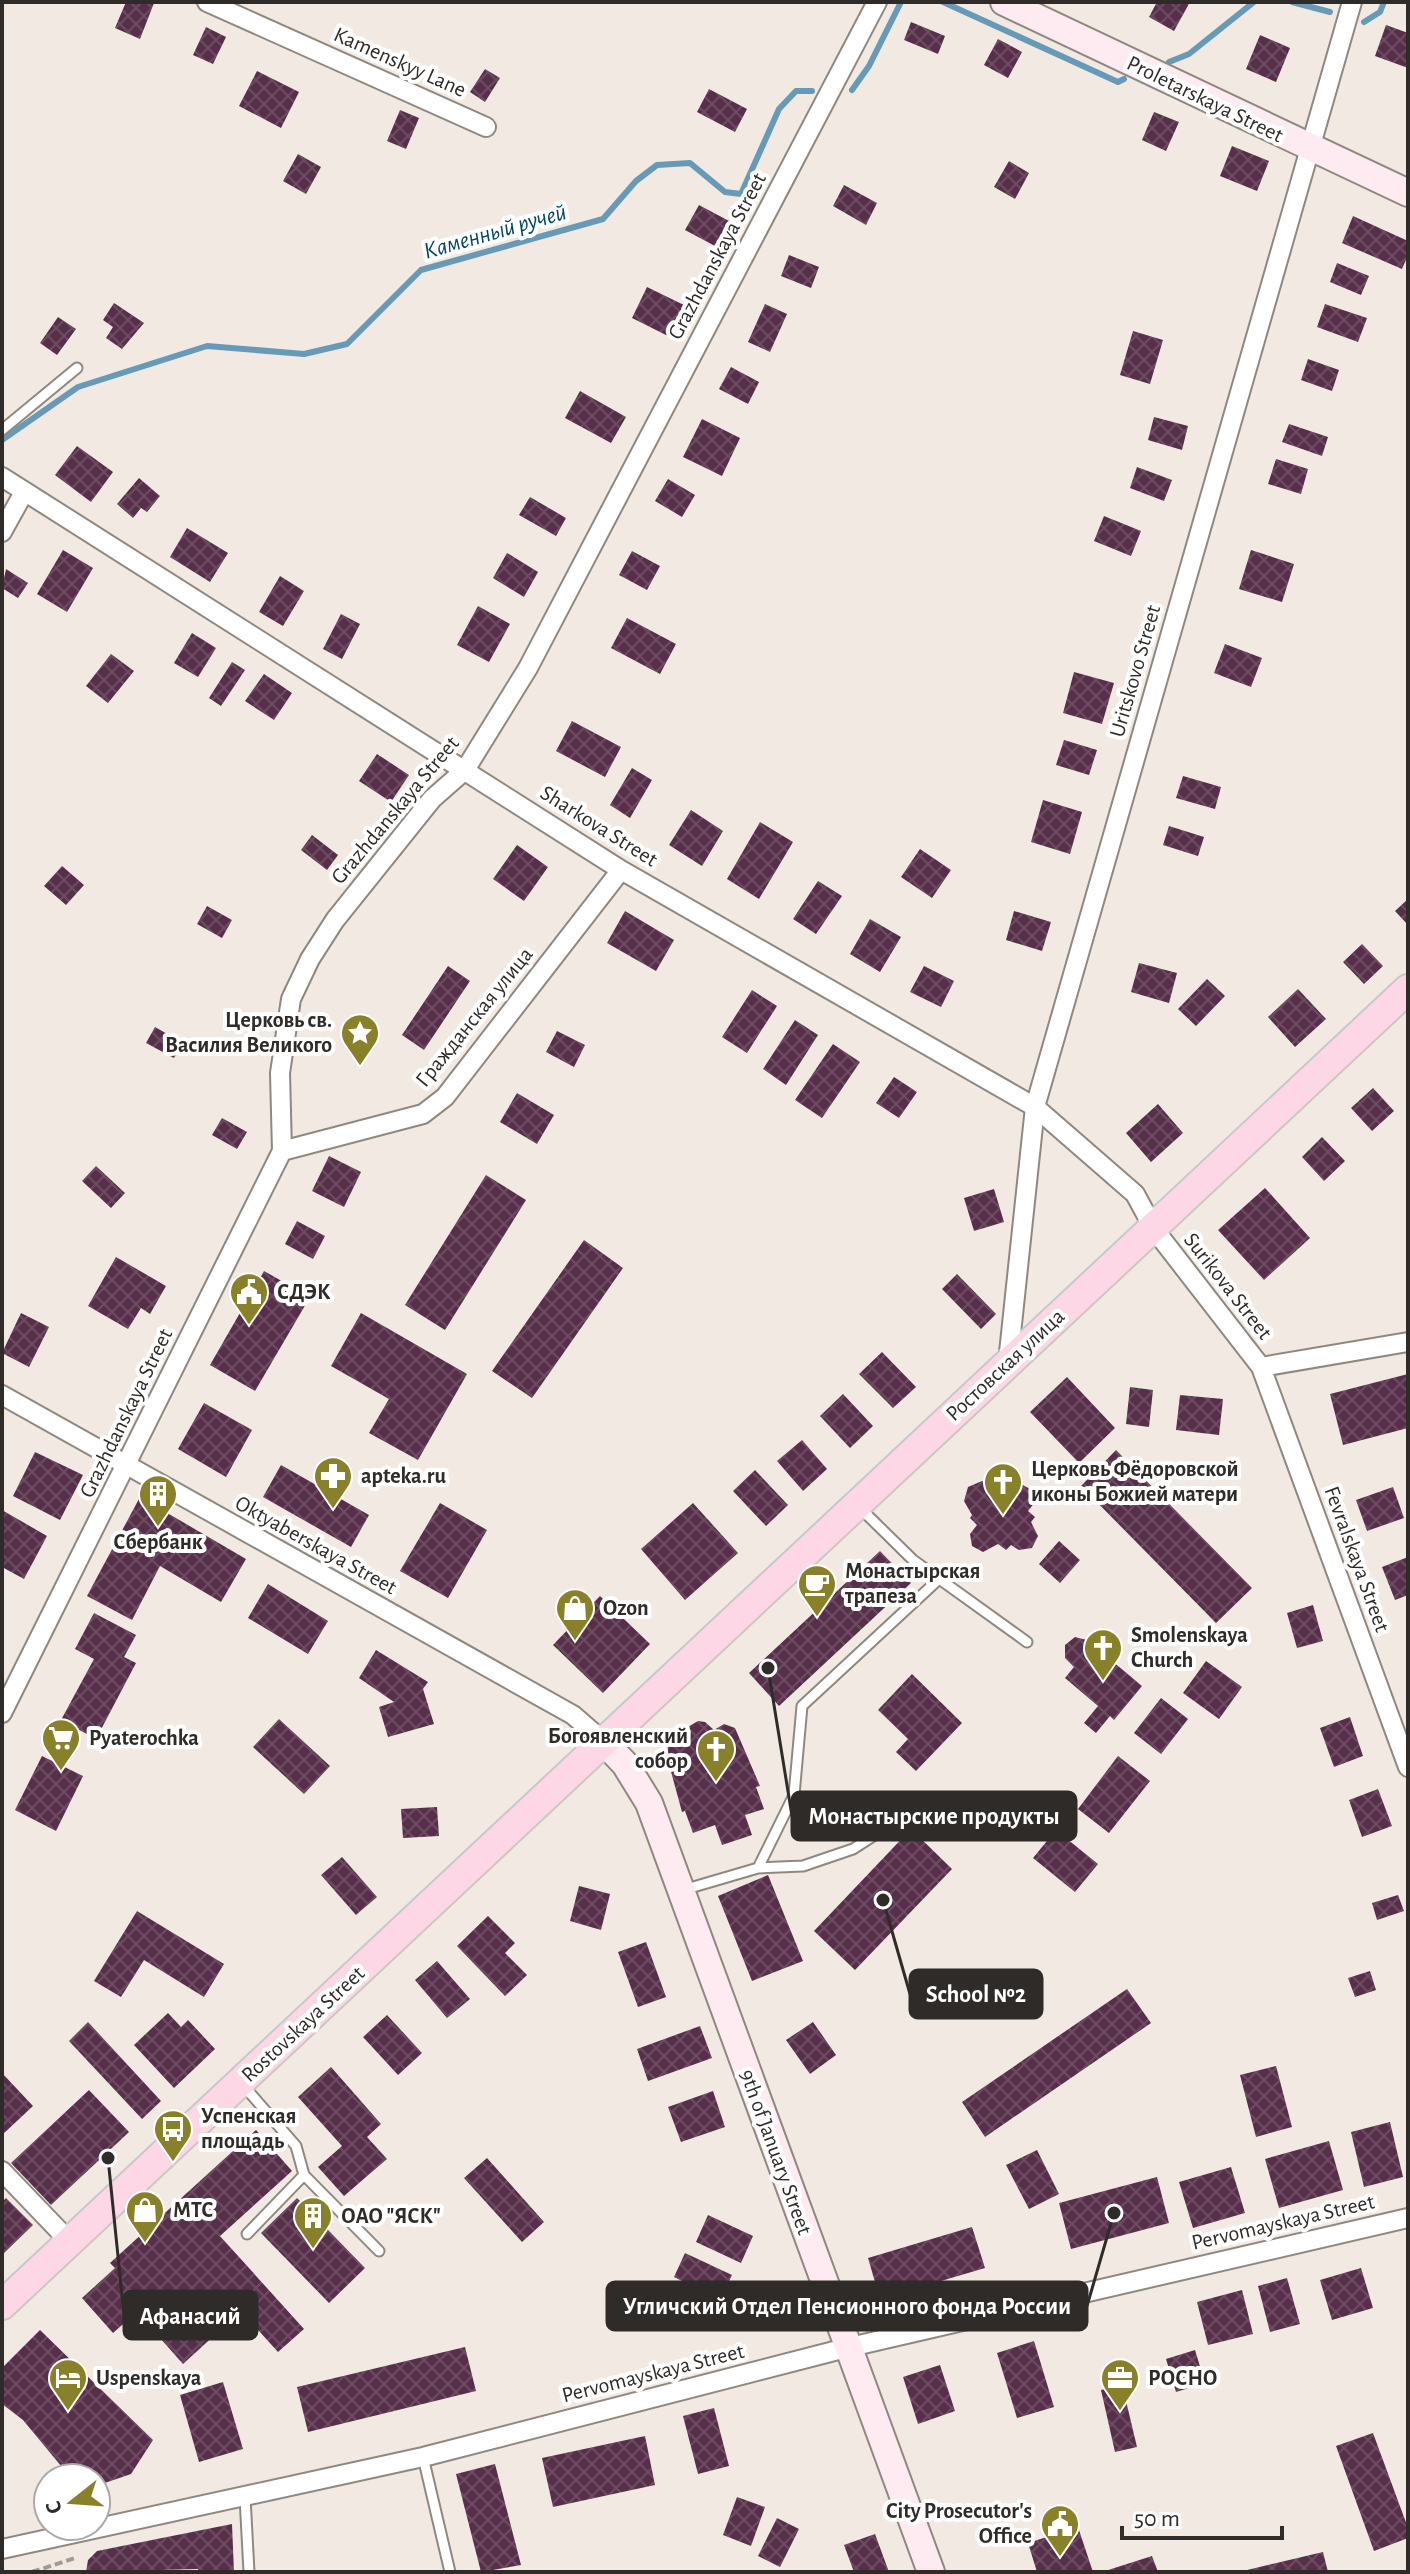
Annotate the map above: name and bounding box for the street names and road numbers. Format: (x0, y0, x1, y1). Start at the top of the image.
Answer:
street label: Kamenskyy Lane (331, 23, 469, 101)
street label: Proletarskaya Street (1123, 52, 1287, 146)
street label: Grazhdanskaya Street (664, 169, 770, 343)
street label: Uritskovo Street (1106, 602, 1164, 740)
street label: Grazhdanskaya Street (327, 732, 463, 888)
street label: Sharkova Street (537, 781, 661, 871)
street label: Гражданская улица (411, 943, 537, 1091)
street label: Surikova Street (1180, 1229, 1276, 1343)
street label: Ростовская улица (941, 1305, 1069, 1425)
street label: Grazhdanskaya Street (76, 1325, 176, 1501)
street label: Fevralskaya Street (1321, 1483, 1393, 1635)
street label: Oktyaberskaya Street (232, 1491, 400, 1599)
street label: Rostovskaya Street (237, 1962, 369, 2086)
street label: 9th of January Street (736, 2066, 816, 2238)
street label: Pervomayskaya Street (1190, 2190, 1376, 2254)
street label: Pervomayskaya Street (560, 2340, 746, 2406)

